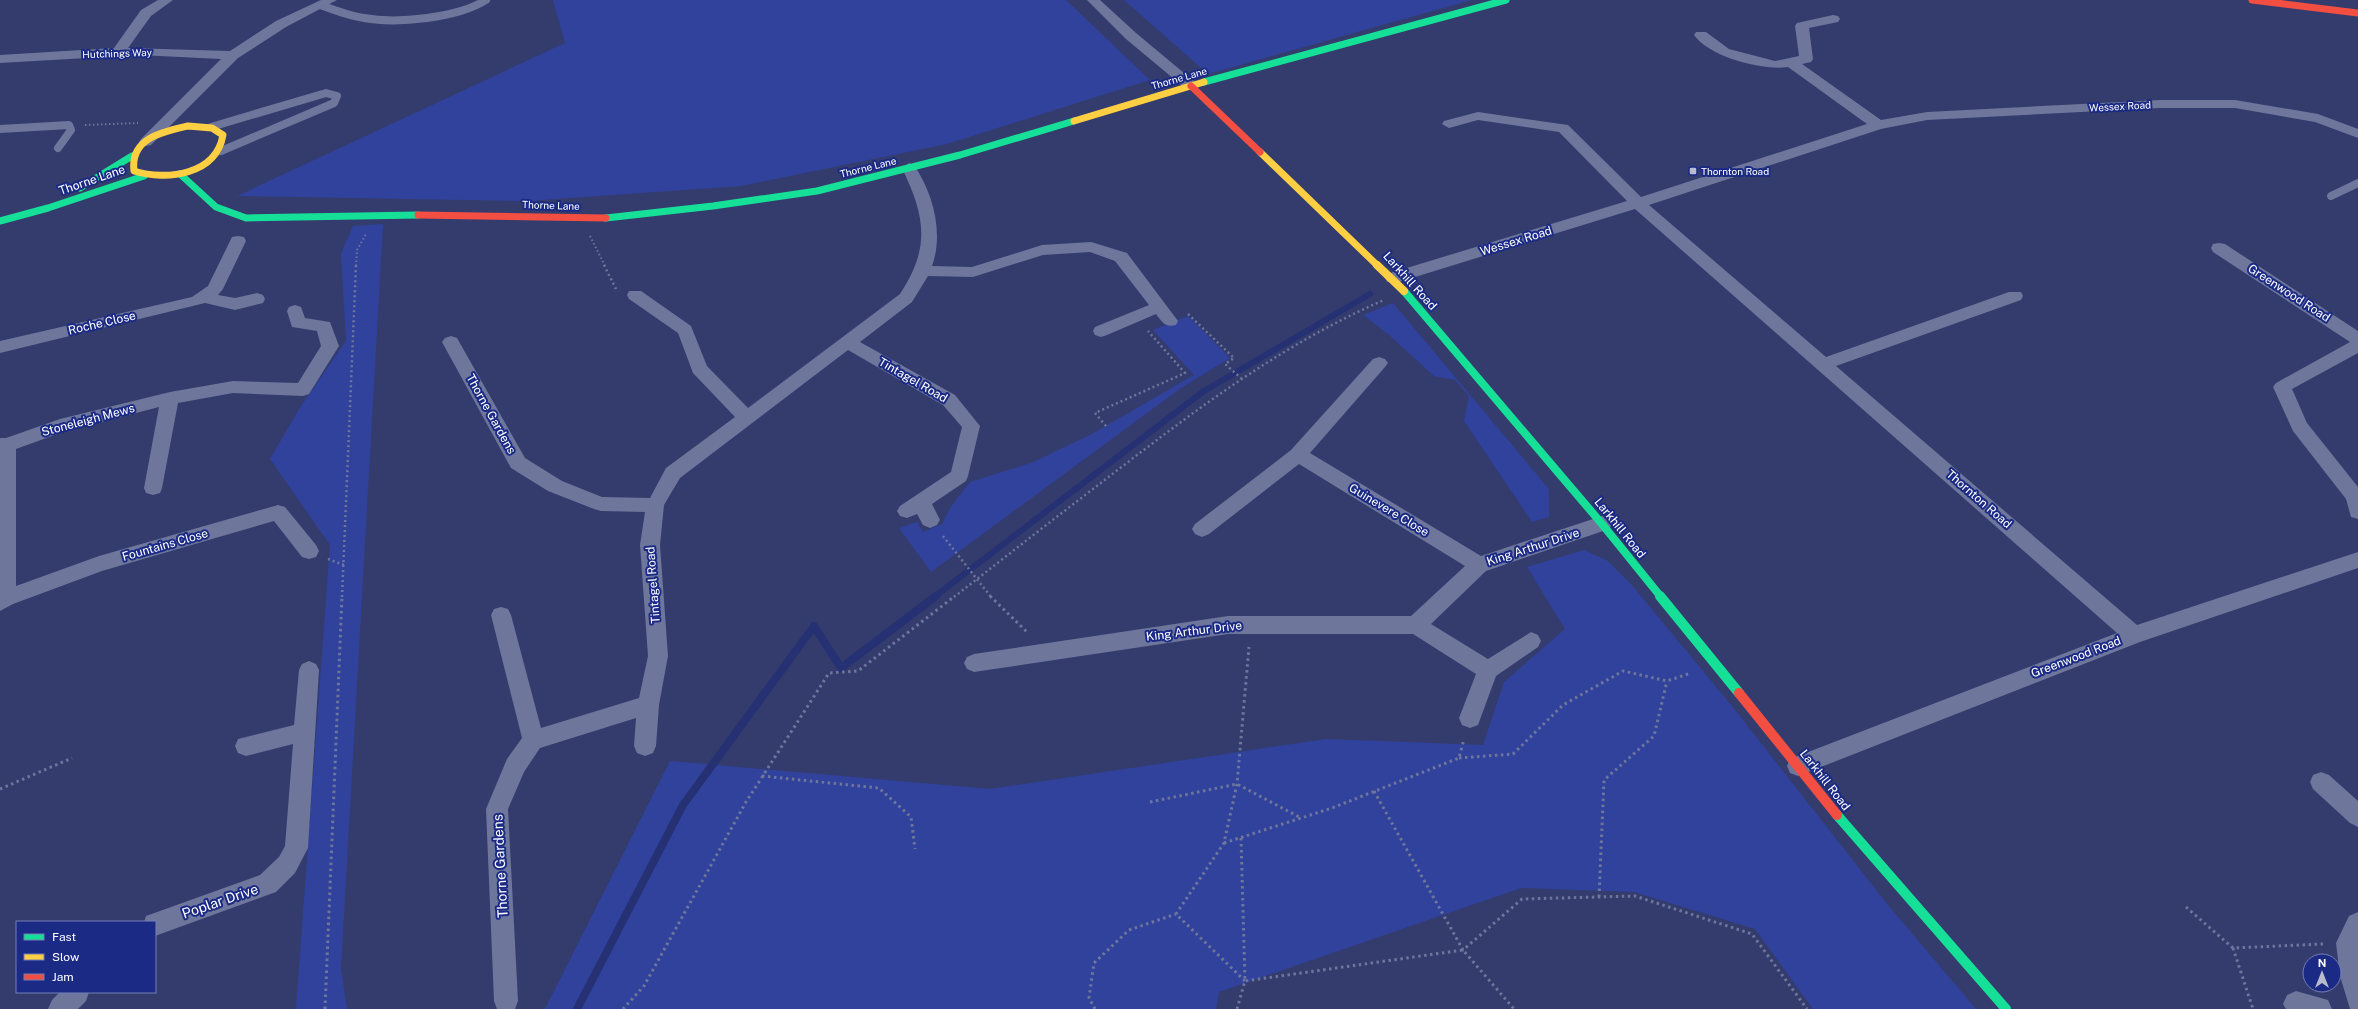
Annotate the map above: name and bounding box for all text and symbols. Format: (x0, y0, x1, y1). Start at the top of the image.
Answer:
street label: Hutchings Way (82, 46, 153, 60)
street label: Thorne Lane (1150, 64, 1209, 92)
street label: Wessex Road (2089, 98, 2151, 114)
street label: Thorne Lane (839, 154, 898, 180)
street label: Thorne Lane (57, 162, 127, 198)
place label: Thornton Road (1701, 165, 1769, 177)
marker: Thornton Road (1688, 166, 1698, 176)
street label: Thorne Lane (522, 198, 580, 212)
street label: Wessex Road (1478, 223, 1554, 259)
street label: Larkhill Road (1380, 249, 1440, 313)
street label: Greenwood Road (2245, 261, 2333, 325)
street label: Roche Close (67, 308, 137, 338)
street label: Tintagel Road (876, 355, 950, 405)
street label: Thorne Gardens (463, 372, 519, 456)
street label: Stoneleigh Mews (40, 401, 136, 439)
street label: Thornton Road (1944, 467, 2014, 531)
street label: Guinevere Close (1347, 481, 1432, 539)
street label: Larkhill Road (1592, 495, 1648, 561)
street label: King Arthur Drive (1485, 525, 1581, 569)
street label: Fountains Close (120, 526, 210, 564)
street label: Tintagel Road (643, 546, 663, 624)
street label: King Arthur Drive (1145, 618, 1243, 644)
street label: Greenwood Road (2029, 633, 2123, 681)
street label: Larkhill Road (1797, 747, 1853, 813)
street label: Thorne Gardens (489, 814, 511, 918)
street label: Poplar Drive (180, 881, 260, 921)
legend (16, 921, 156, 993)
text: Fast (52, 930, 77, 944)
text: Slow (52, 950, 80, 964)
north arrow (2302, 953, 2342, 993)
text: N (2318, 957, 2326, 969)
text: Jam (52, 970, 74, 984)

